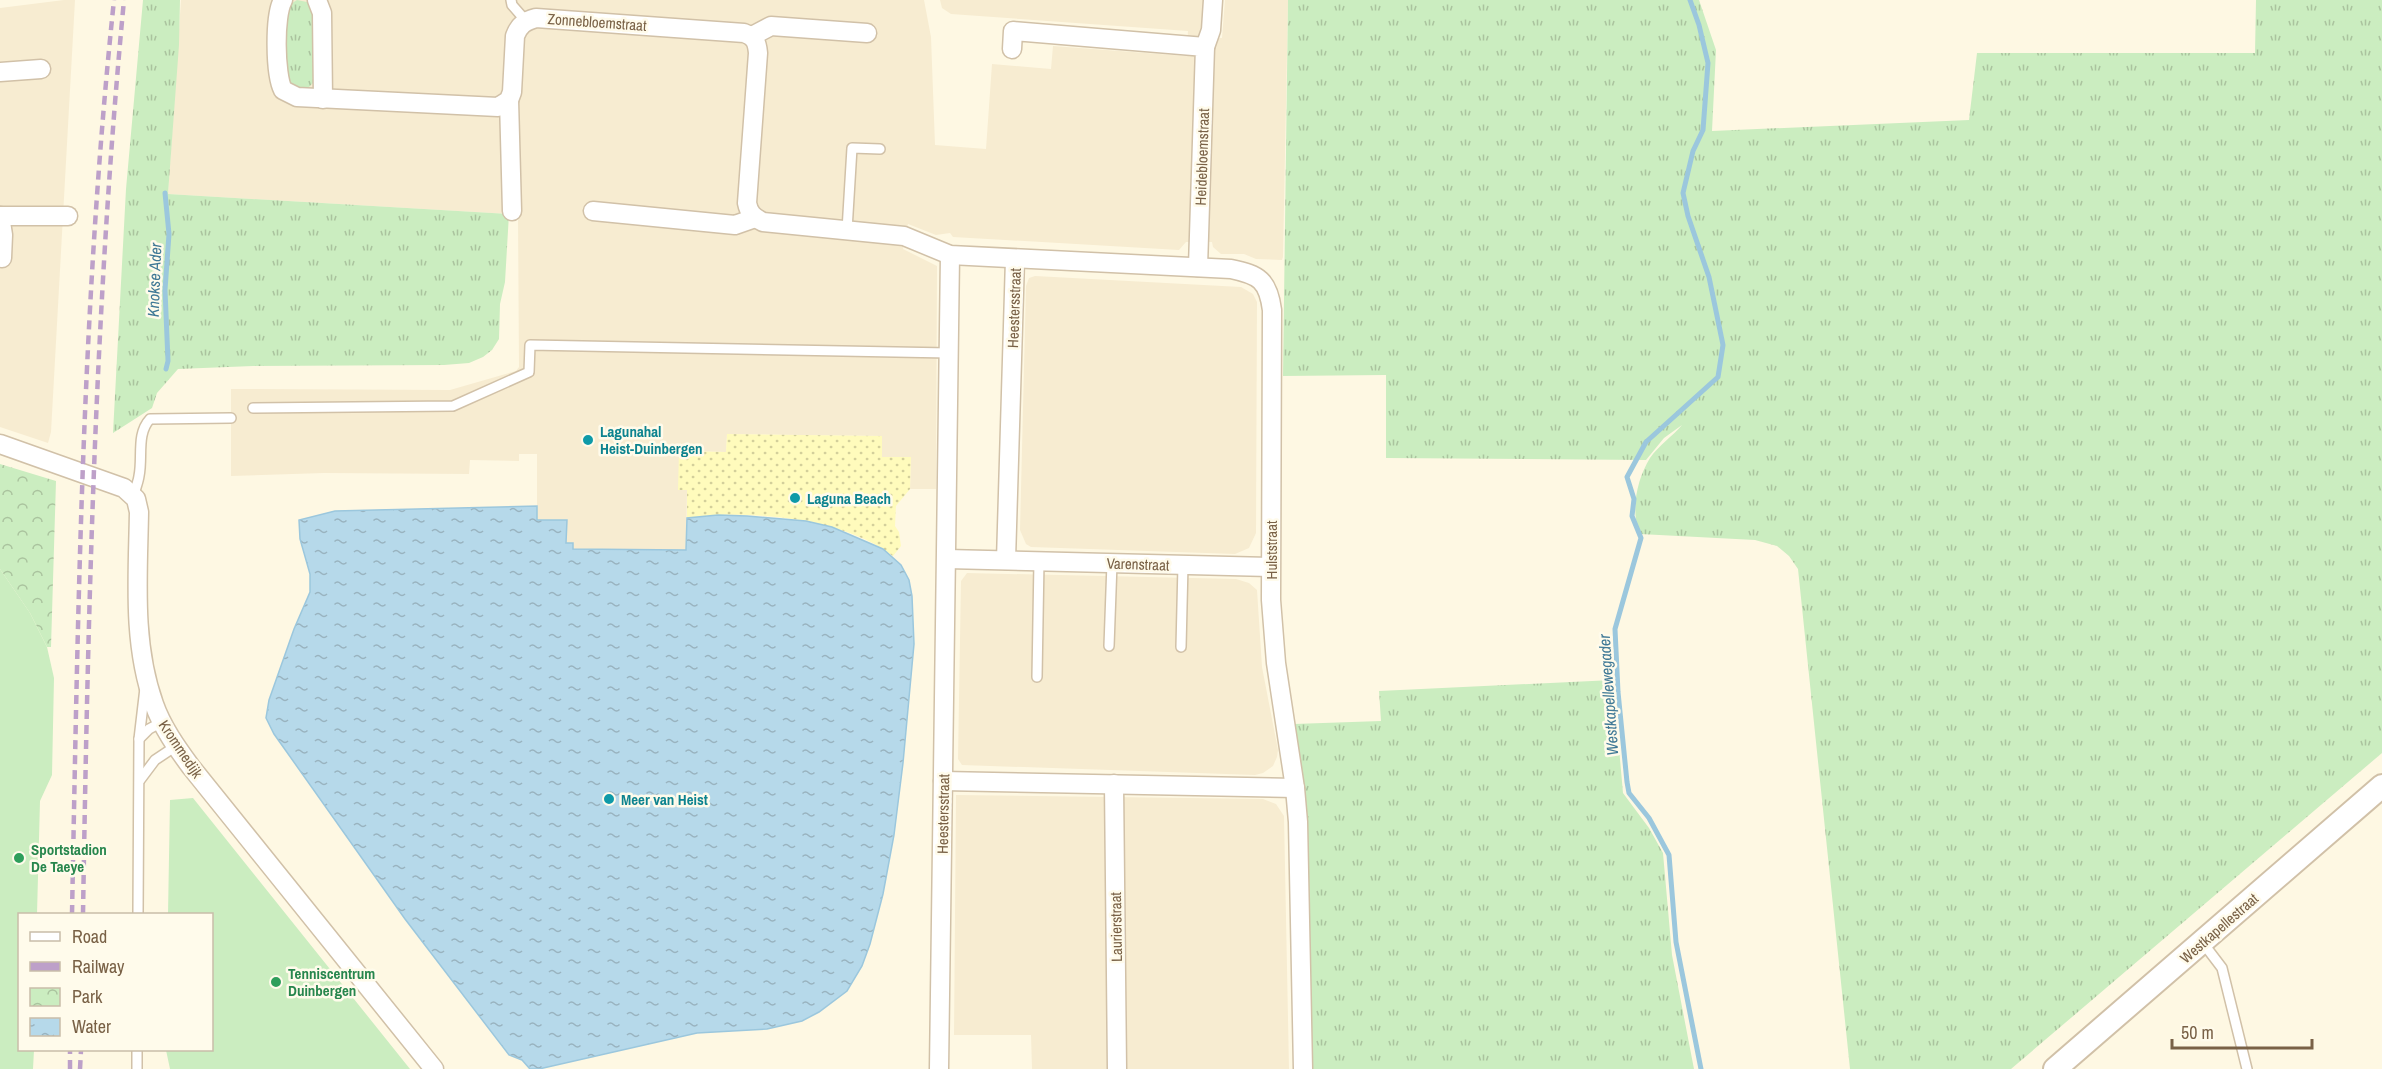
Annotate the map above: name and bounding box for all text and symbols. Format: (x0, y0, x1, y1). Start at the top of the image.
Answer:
street label: Zonnebloemstraat (547, 8, 648, 36)
street label: Heidebloemstraat (1190, 108, 1214, 206)
water label: Knokse Ader (142, 242, 166, 317)
street label: Heestersstraat (1002, 267, 1026, 348)
place label: Lagunahal Heist-Duinbergen (600, 421, 703, 459)
marker: Lagunahal Heist-Duinbergen (581, 433, 595, 447)
place label: Laguna Beach (807, 488, 891, 509)
marker: Laguna Beach (788, 491, 802, 505)
street label: Hulststraat (1261, 520, 1282, 579)
street label: Varenstraat (1106, 552, 1170, 576)
water label: Westkapellewegader (1593, 633, 1623, 756)
street label: Krommedijk (154, 716, 209, 783)
street label: Heestersstraat (932, 773, 954, 854)
place label: Meer van Heist (621, 789, 708, 810)
marker: Meer van Heist (602, 792, 616, 806)
place label: Sportstadion De Taeye (31, 839, 107, 877)
marker: Sportstadion De Taeye (12, 851, 26, 865)
street label: Westkapellestraat (2175, 888, 2263, 968)
street label: Laurierstraat (1105, 891, 1127, 962)
legend (18, 913, 213, 1051)
text: Road (72, 924, 107, 949)
text: Railway (72, 954, 125, 979)
place label: Tenniscentrum Duinbergen (288, 963, 375, 1001)
marker: Tenniscentrum Duinbergen (269, 975, 283, 989)
text: Park (72, 984, 103, 1009)
scale bar (2172, 1012, 2312, 1050)
text: Water (72, 1014, 111, 1039)
text: 50 m (2181, 1020, 2214, 1045)

